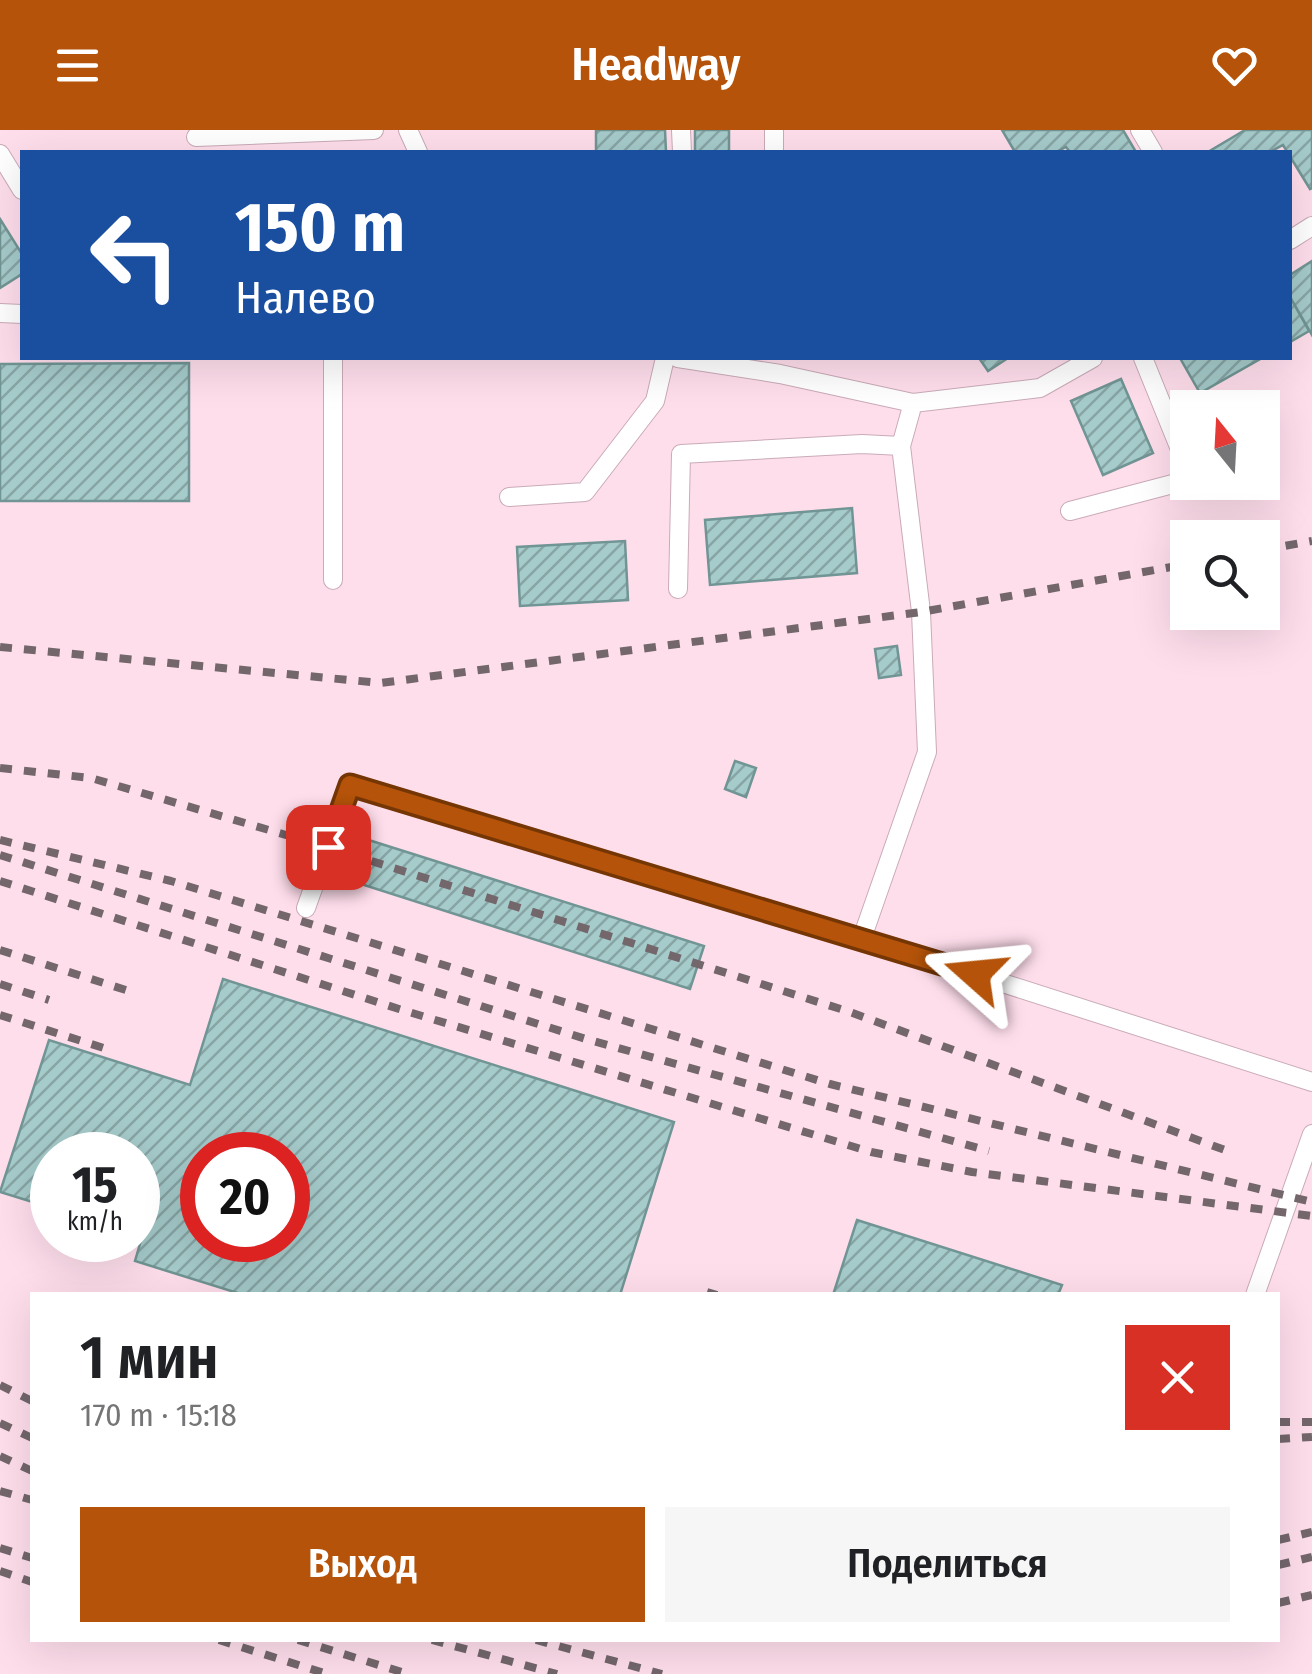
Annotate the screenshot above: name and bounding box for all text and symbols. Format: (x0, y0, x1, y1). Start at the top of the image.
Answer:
icon: menu (50, 38, 105, 93)
text: Headway (572, 38, 740, 92)
icon: heart (1207, 38, 1262, 93)
text: 150 m (235, 186, 405, 270)
icon: left (70, 190, 200, 320)
text: Налево (235, 271, 376, 325)
north arrow (1170, 390, 1280, 500)
map controls (1170, 390, 1280, 630)
button: search (1170, 520, 1280, 630)
pin (286, 805, 371, 890)
icon: arrive (301, 820, 356, 875)
position arrow (923, 922, 1027, 1026)
speed limit sign: 20 (180, 1132, 310, 1262)
text: 15 (72, 1155, 118, 1215)
text: km/h (67, 1207, 123, 1237)
text: 1 мин (80, 1322, 219, 1394)
button: close (1125, 1325, 1230, 1430)
text: 170 m · 15:18 (80, 1396, 237, 1434)
button: Выход (80, 1507, 645, 1622)
button: Поделиться (665, 1507, 1230, 1622)

